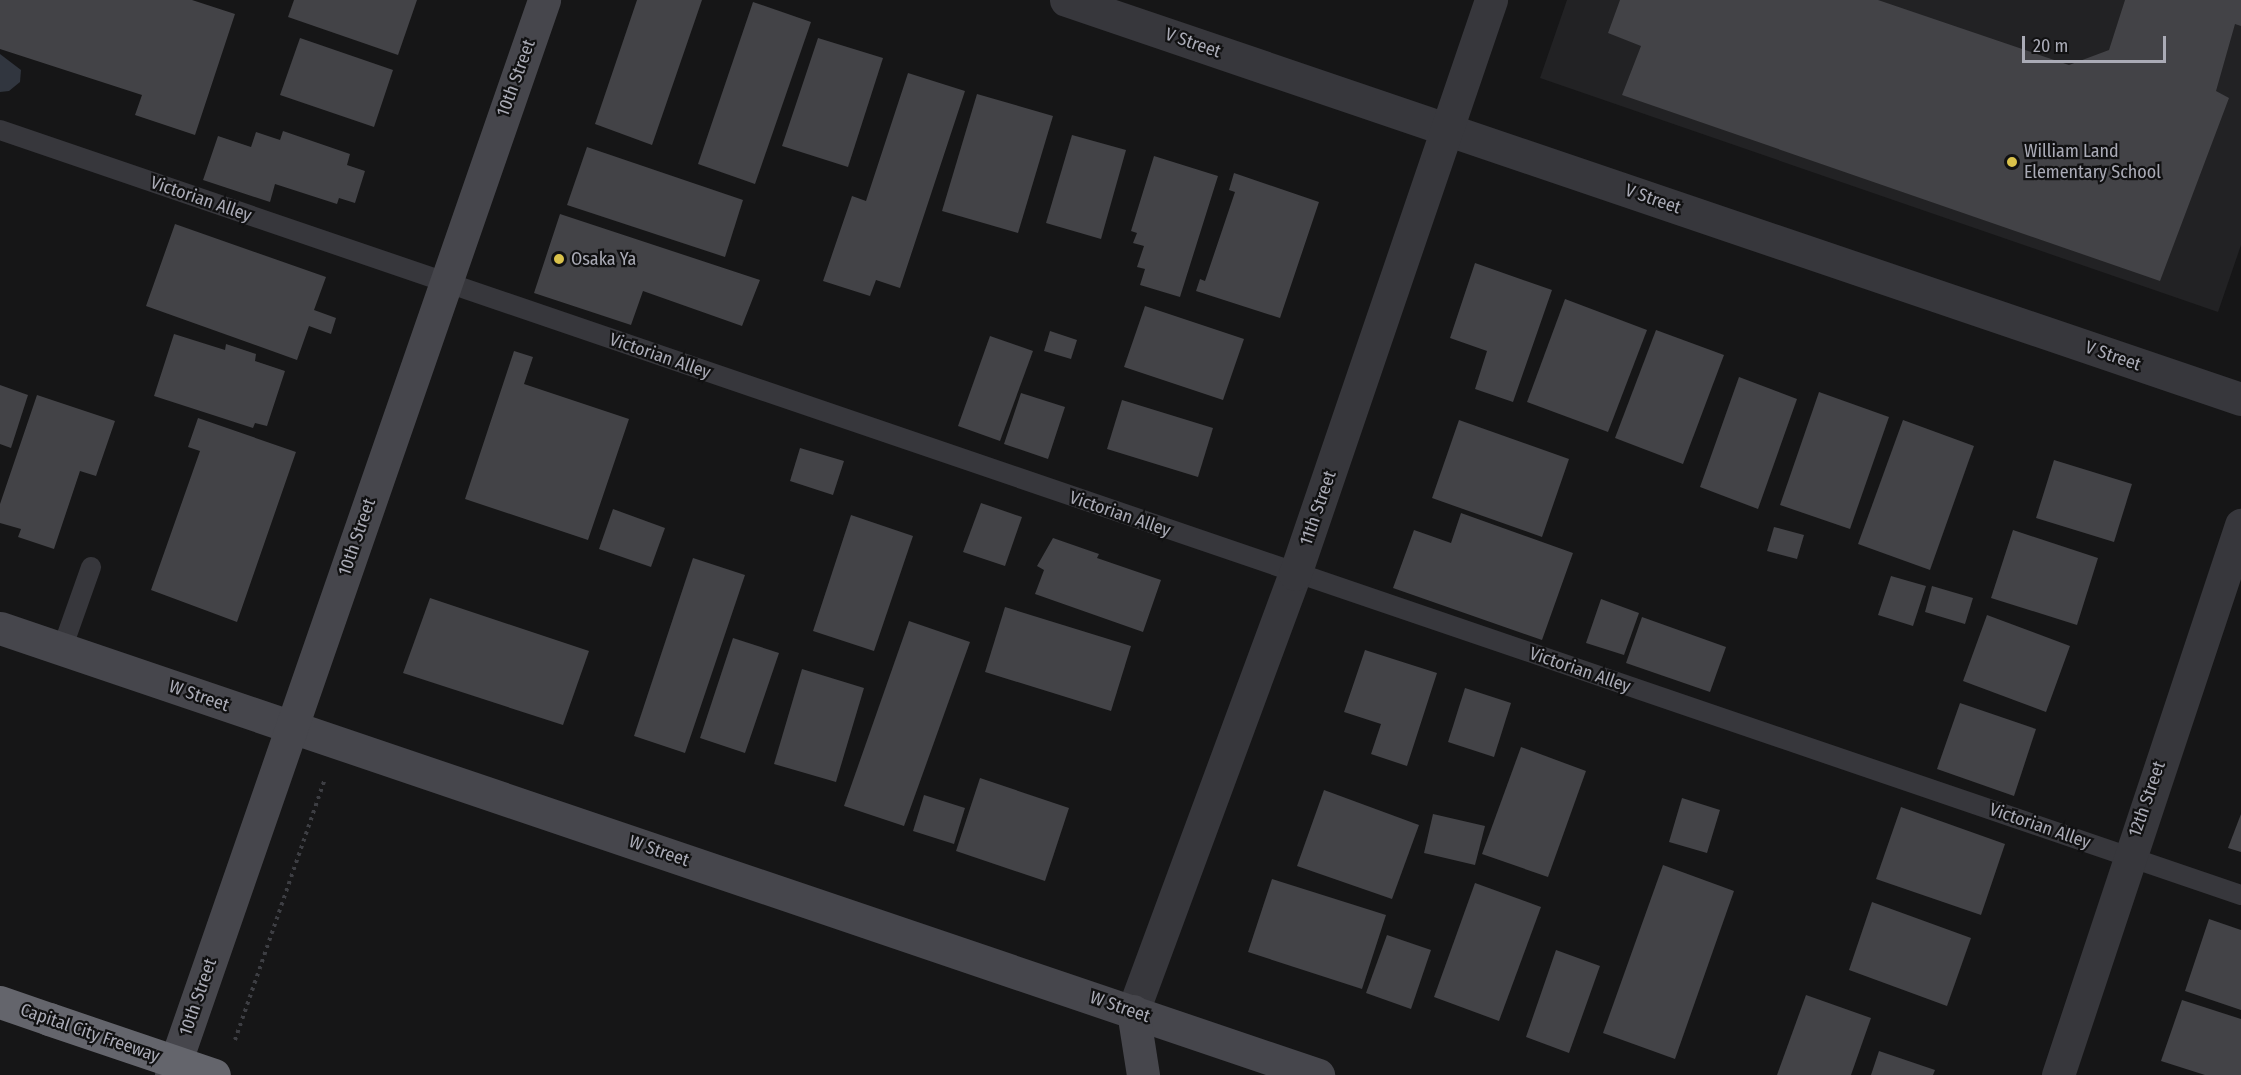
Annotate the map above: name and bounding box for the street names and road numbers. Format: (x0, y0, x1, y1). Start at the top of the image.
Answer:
street label: V Street (1162, 23, 1224, 63)
street label: 10th Street (492, 37, 540, 119)
street label: Victorian Alley (148, 172, 254, 226)
street label: V Street (1622, 179, 1684, 219)
street label: Victorian Alley (607, 329, 713, 383)
street label: V Street (2082, 336, 2144, 376)
street label: 11th Street (1295, 468, 1341, 548)
street label: Victorian Alley (1067, 487, 1173, 541)
street label: 10th Street (334, 496, 380, 578)
street label: Victorian Alley (1527, 643, 1633, 697)
street label: W Street (166, 676, 232, 716)
street label: 12th Street (2124, 758, 2170, 840)
street label: Victorian Alley (1987, 799, 2093, 853)
street label: W Street (626, 831, 692, 871)
street label: 10th Street (175, 956, 221, 1038)
street label: W Street (1087, 987, 1153, 1027)
street label: Capital City Freeway (17, 999, 163, 1067)

